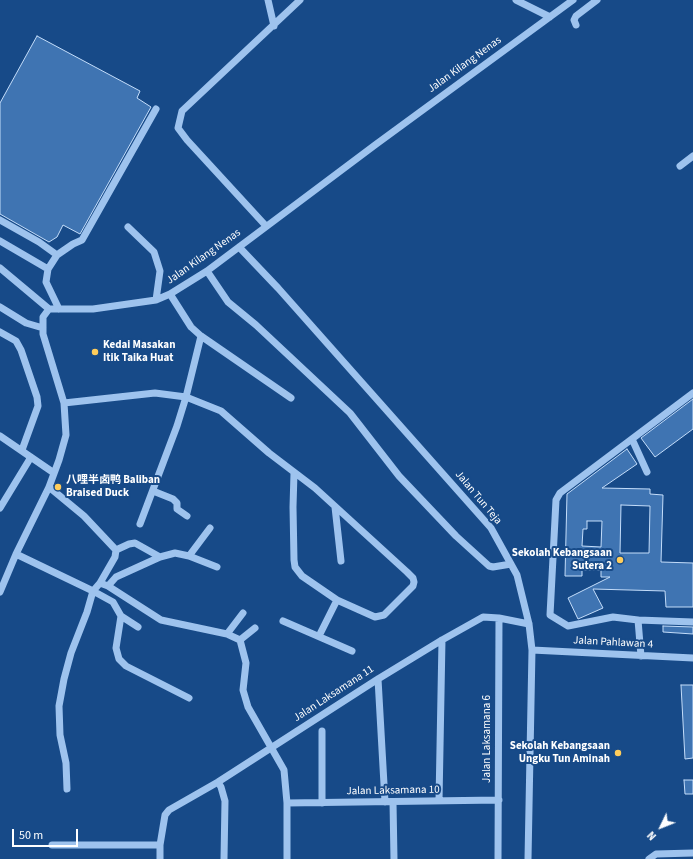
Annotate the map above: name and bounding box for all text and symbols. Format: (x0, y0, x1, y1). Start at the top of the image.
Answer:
street label: Jalan Kilang Nenas (426, 34, 504, 96)
street label: Jalan Kilang Nenas (164, 227, 244, 287)
place label: Kedai Masakan Itik Taika Huat (103, 339, 175, 365)
marker: Kedai Masakan Itik Taika Huat (90, 347, 100, 357)
street label: Jalan Tun Teja (452, 469, 504, 527)
place label: 八哩半卤鸭 Baliban Braised Duck (66, 474, 160, 500)
marker: 八哩半卤鸭 Baliban Braised Duck (53, 482, 63, 492)
place label: Sekolah Kebangsaan Sutera 2 (512, 547, 612, 573)
marker: Sekolah Kebangsaan Sutera 2 (615, 555, 625, 565)
street label: Jalan Pahlawan 4 (573, 634, 653, 652)
street label: Jalan Laksamana 11 (291, 663, 377, 725)
street label: Jalan Laksamana 6 (481, 695, 495, 783)
place label: Sekolah Kebangsaan Ungku Tun Aminah (510, 740, 610, 766)
marker: Sekolah Kebangsaan Ungku Tun Aminah (613, 748, 623, 758)
street label: Jalan Laksamana 10 (346, 784, 440, 798)
north arrow (641, 807, 681, 847)
scale bar (14, 821, 80, 847)
text: 50 m (19, 827, 43, 844)
text: N (644, 828, 660, 843)

